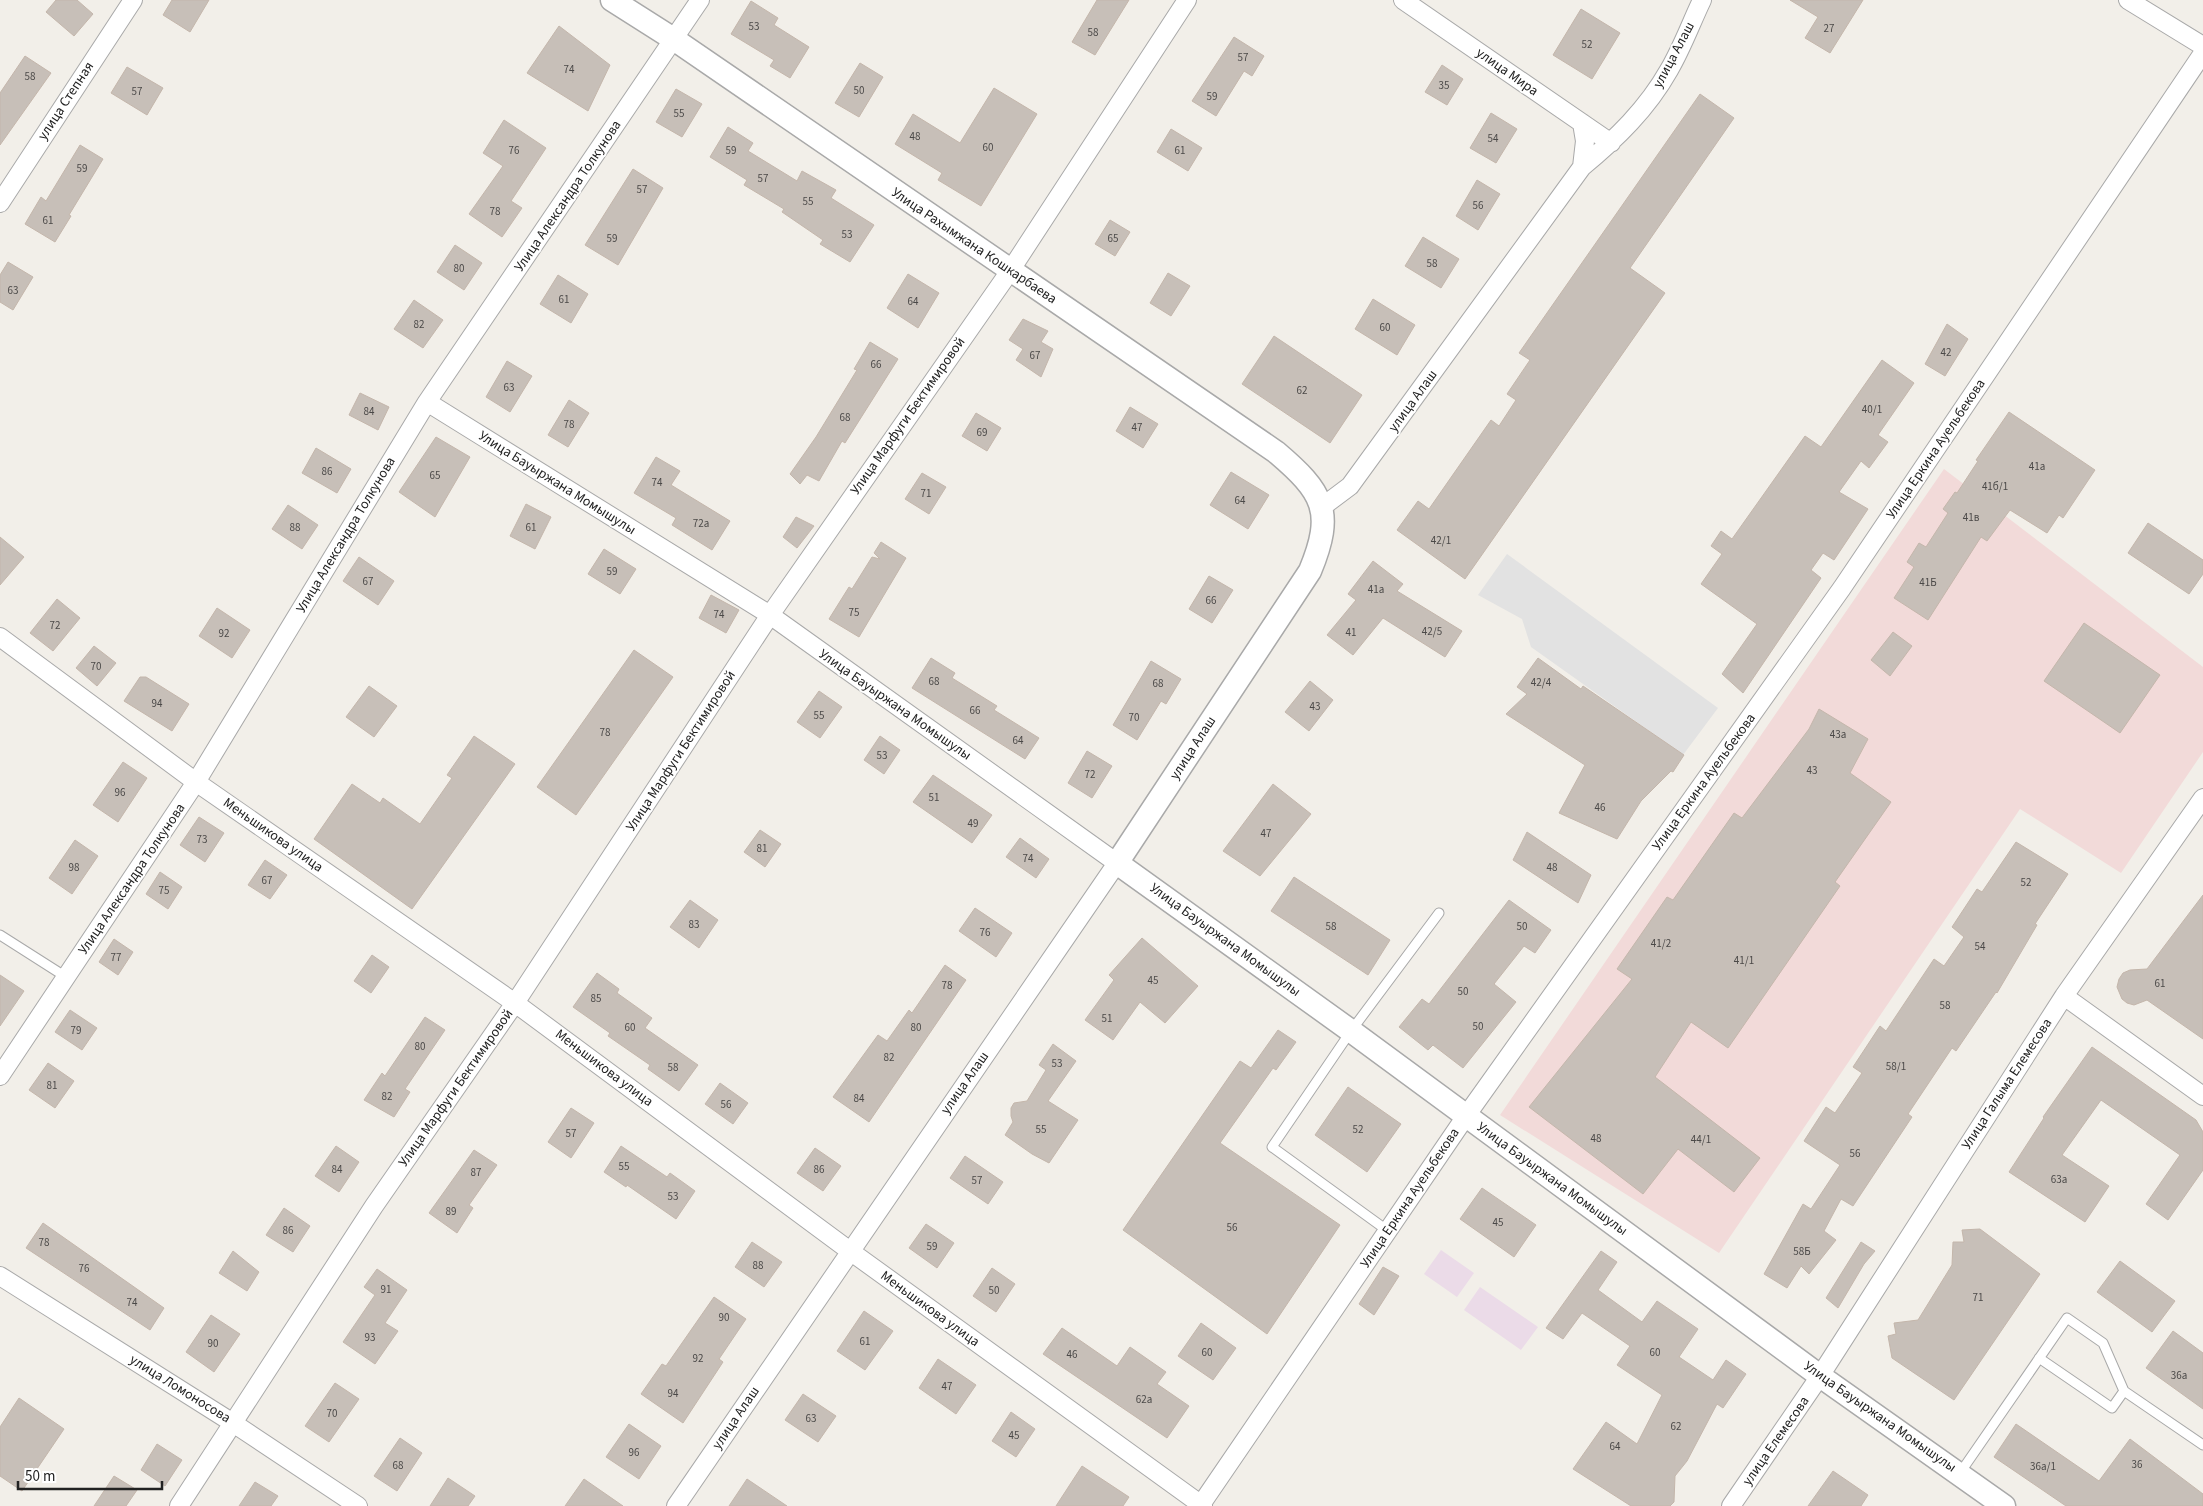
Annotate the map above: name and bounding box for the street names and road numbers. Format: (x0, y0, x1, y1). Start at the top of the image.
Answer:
street label: улица Алаш (1648, 18, 1700, 92)
street label: улица Мира (1472, 43, 1542, 101)
street label: улица Степная (33, 58, 99, 144)
street label: Улица Александра Толкунова (510, 116, 626, 276)
street label: Улица Рахымжана Кошкарбаева (887, 183, 1061, 309)
street label: Улица Марфуги Бектимировой (846, 333, 970, 499)
street label: улица Алаш (1384, 366, 1442, 436)
street label: Улица Еркина Ауельбекова (1882, 375, 1990, 523)
street label: Улица Бауыржана Момышулы (474, 426, 640, 540)
street label: Улица Александра Толкунова (291, 453, 401, 617)
street label: Улица Бауыржана Момышулы (815, 645, 975, 765)
street label: Улица Марфуги Бектимировой (621, 667, 741, 835)
street label: Улица Еркина Ауельбекова (1647, 709, 1761, 855)
street label: улица Алаш (1165, 712, 1221, 784)
street label: Меньшикова улица (219, 793, 327, 877)
street label: Улица Александра Толкунова (74, 799, 190, 959)
street label: Улица Бауыржана Момышулы (1145, 878, 1305, 1002)
street label: Улица Марфуги Бектимировой (394, 1005, 518, 1171)
street label: Улица Галыма Елемесова (1957, 1014, 2057, 1154)
street label: Меньшикова улица (551, 1024, 657, 1112)
street label: улица Алаш (936, 1048, 994, 1118)
street label: Улица Бауыржана Момышулы (1472, 1117, 1632, 1241)
street label: Улица Еркина Ауельбекова (1356, 1124, 1464, 1272)
street label: Меньшикова улица (876, 1266, 984, 1352)
street label: улица Ломоносова (126, 1350, 234, 1428)
street label: Улица Бауыржана Момышулы (1800, 1357, 1960, 1477)
street label: улица Алаш (707, 1382, 765, 1454)
street label: улица Елемесова (1738, 1392, 1814, 1490)

